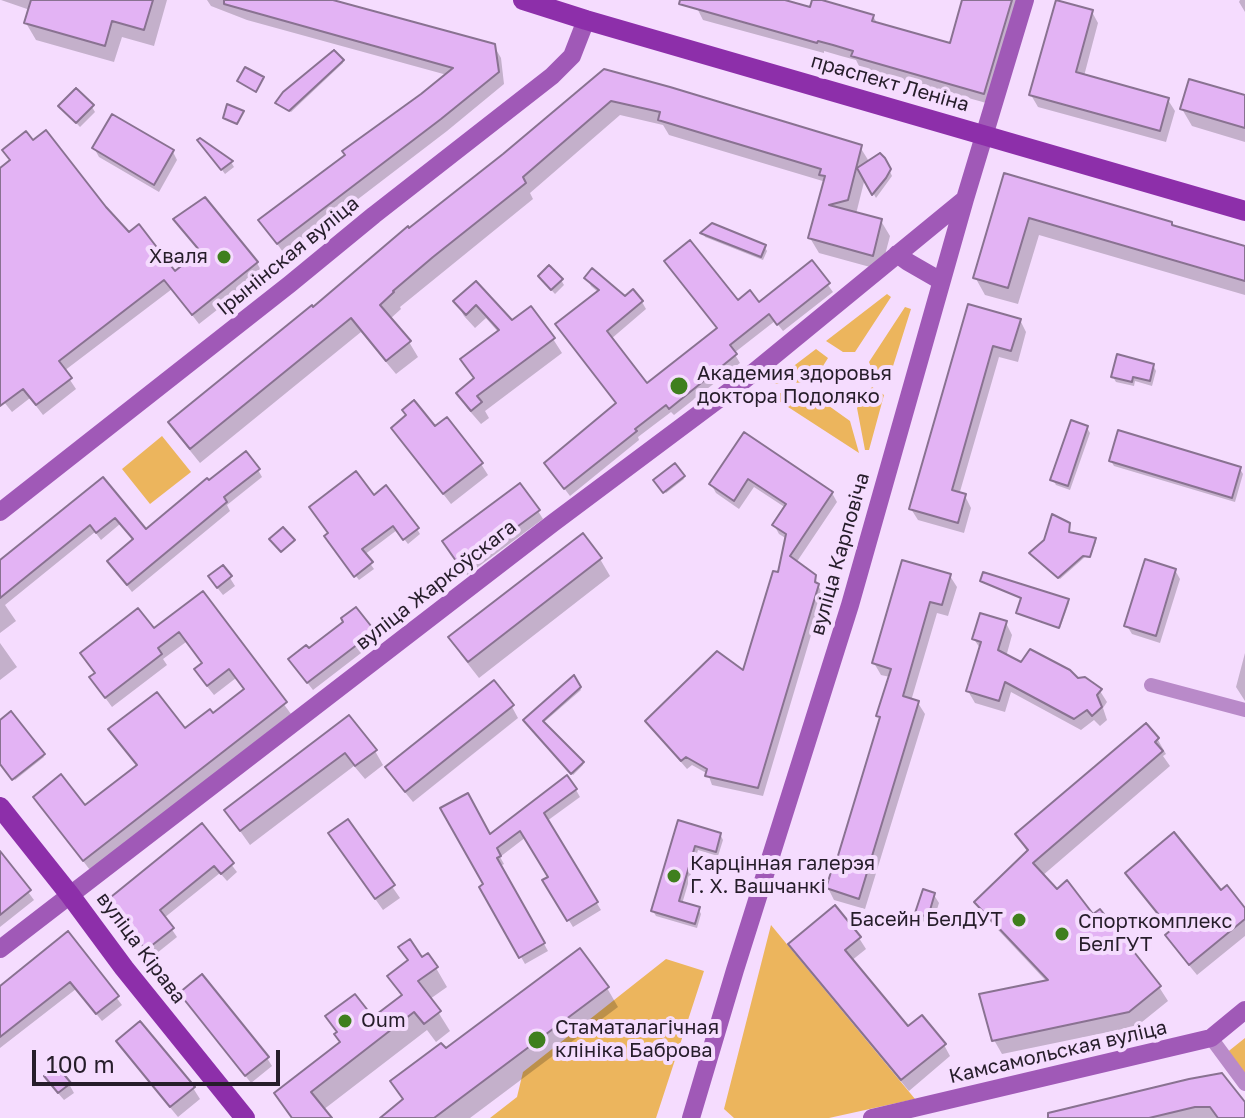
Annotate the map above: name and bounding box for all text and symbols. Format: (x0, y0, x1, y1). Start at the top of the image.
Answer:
street label: праспект Леніна (808, 49, 972, 117)
street label: Ірынінская вуліца (212, 191, 364, 321)
place label: Хваля (149, 245, 208, 269)
marker: Хваля (215, 248, 233, 266)
place label: Академия здоровья доктора Подоляко (697, 362, 892, 409)
marker: Академия здоровья доктора Подоляко (668, 375, 690, 397)
street label: вуліца Карповіча (805, 470, 875, 638)
street label: вуліца Жаркоўскага (351, 515, 521, 655)
place label: Карцінная галерэя Г. Х. Вашчанкі (690, 852, 875, 899)
marker: Карцінная галерэя Г. Х. Вашчанкі (665, 867, 683, 885)
street label: вуліца Кірава (91, 888, 191, 1008)
place label: Басейн БелДУТ (850, 908, 1003, 932)
place label: Спорткомплекс БелГУТ (1078, 910, 1232, 957)
marker: Басейн БелДУТ (1010, 911, 1028, 929)
marker: Спорткомплекс БелГУТ (1053, 925, 1071, 943)
place label: Oum (361, 1009, 406, 1033)
marker: Oum (336, 1012, 354, 1030)
street label: Камсамольская вуліца (947, 1015, 1169, 1089)
place label: Стаматалагічная клініка Баброва (555, 1016, 719, 1063)
marker: Стаматалагічная клініка Баброва (526, 1029, 548, 1051)
scale bar (36, 1034, 284, 1084)
text: 100 m (46, 1049, 115, 1078)

